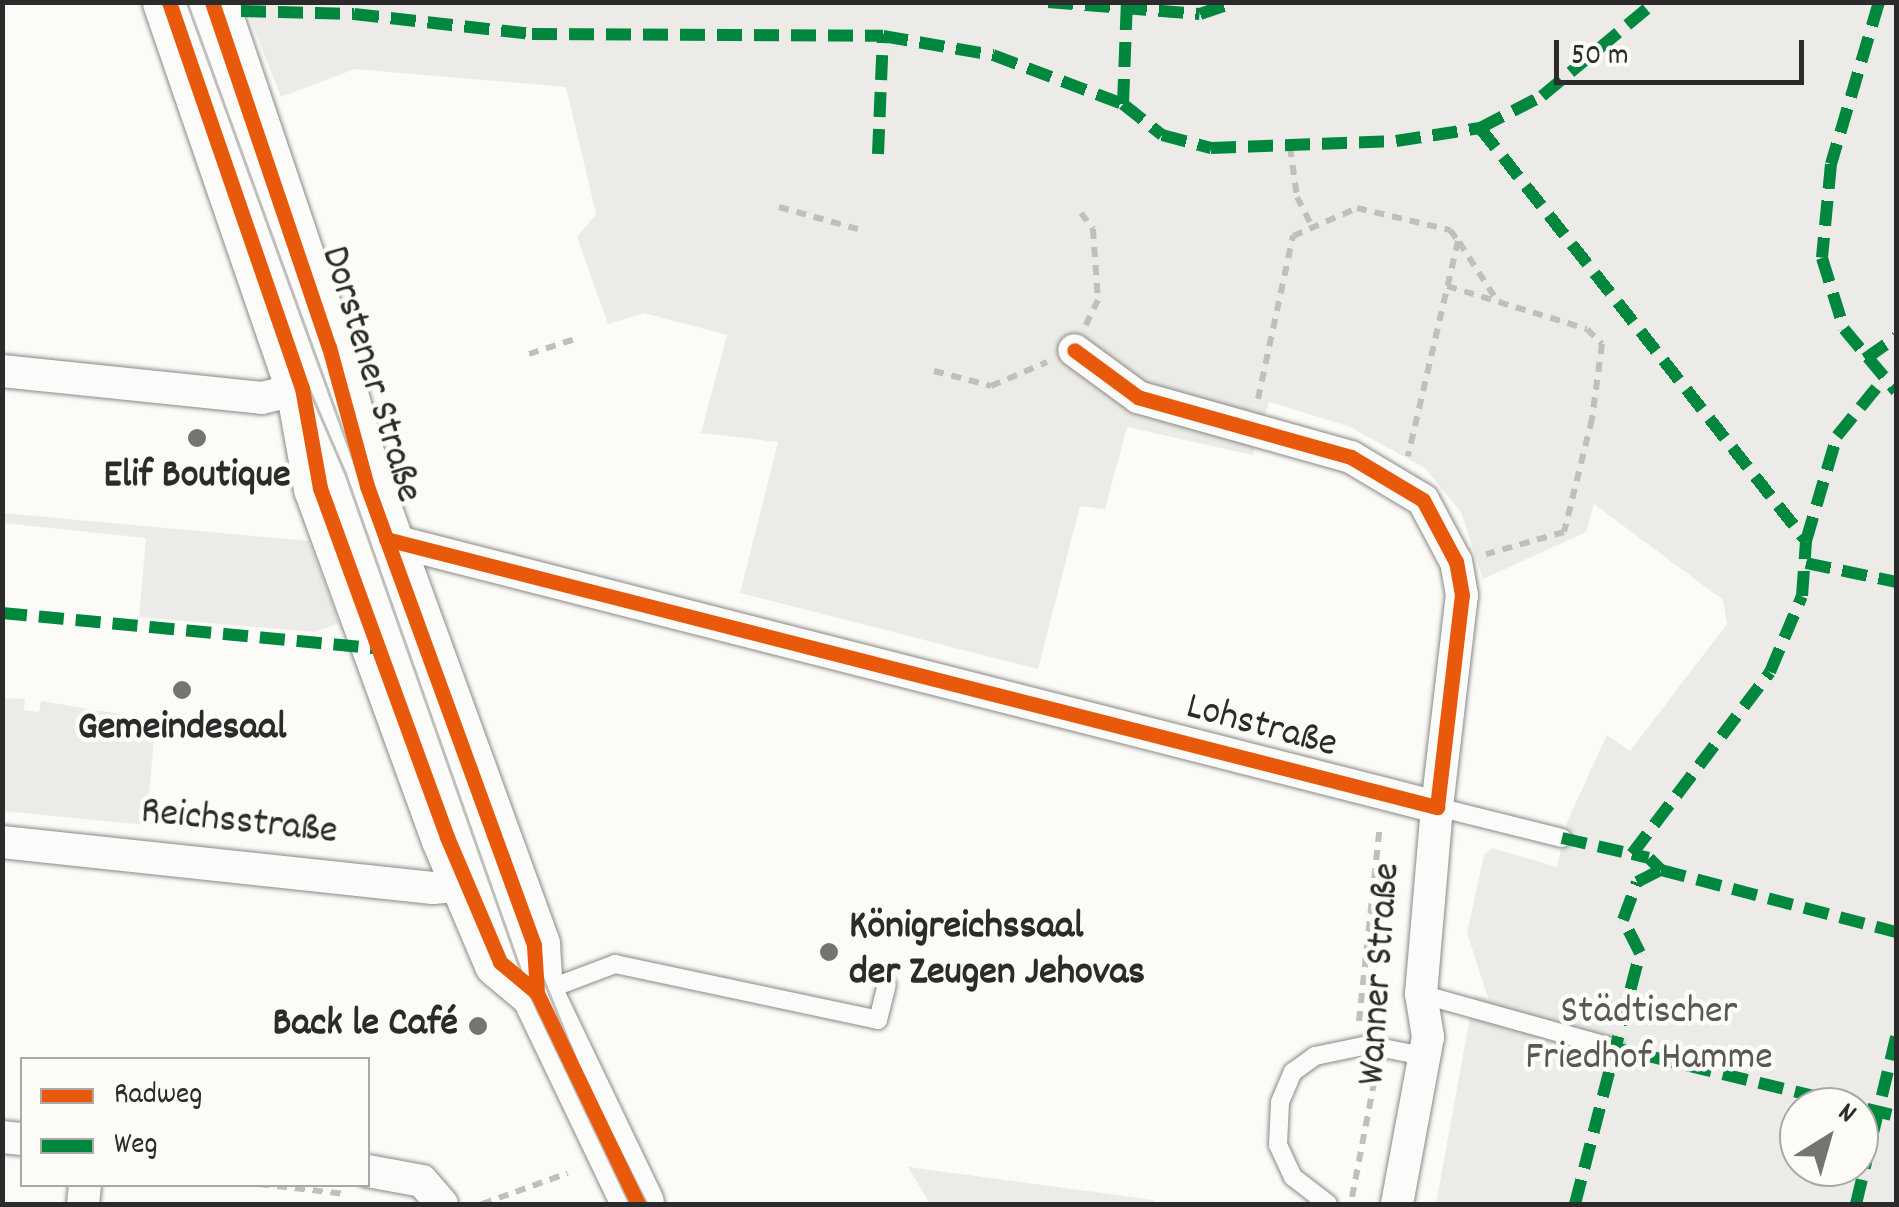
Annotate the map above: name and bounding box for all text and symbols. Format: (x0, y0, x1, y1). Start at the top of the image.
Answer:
scale bar (1559, 20, 1809, 82)
text: 50 m (1571, 36, 1629, 79)
street label: Dorstener Straße (307, 241, 431, 509)
marker: Elif Boutique (186, 427, 208, 449)
place label: Elif Boutique (104, 454, 290, 502)
marker: Gemeindesaal (171, 679, 193, 701)
street label: Lohstraße (1180, 685, 1342, 771)
place label: Gemeindesaal (78, 706, 286, 754)
street label: Reichsstraße (138, 790, 340, 858)
street label: Wanner Straße (1350, 861, 1414, 1087)
place label: Königreichssaal der Zeugen Jehovas (849, 905, 1145, 999)
marker: Königreichssaal der Zeugen Jehovas (818, 941, 840, 963)
park label: Städtischer Friedhof Hamme (1525, 990, 1773, 1084)
place label: Back le Café (273, 1002, 458, 1050)
marker: Back le Café (467, 1015, 489, 1037)
legend (20, 1057, 370, 1187)
text: Radweg (114, 1075, 202, 1118)
north arrow (1779, 1087, 1879, 1187)
text: N (1828, 1094, 1863, 1135)
text: Weg (114, 1125, 158, 1168)

